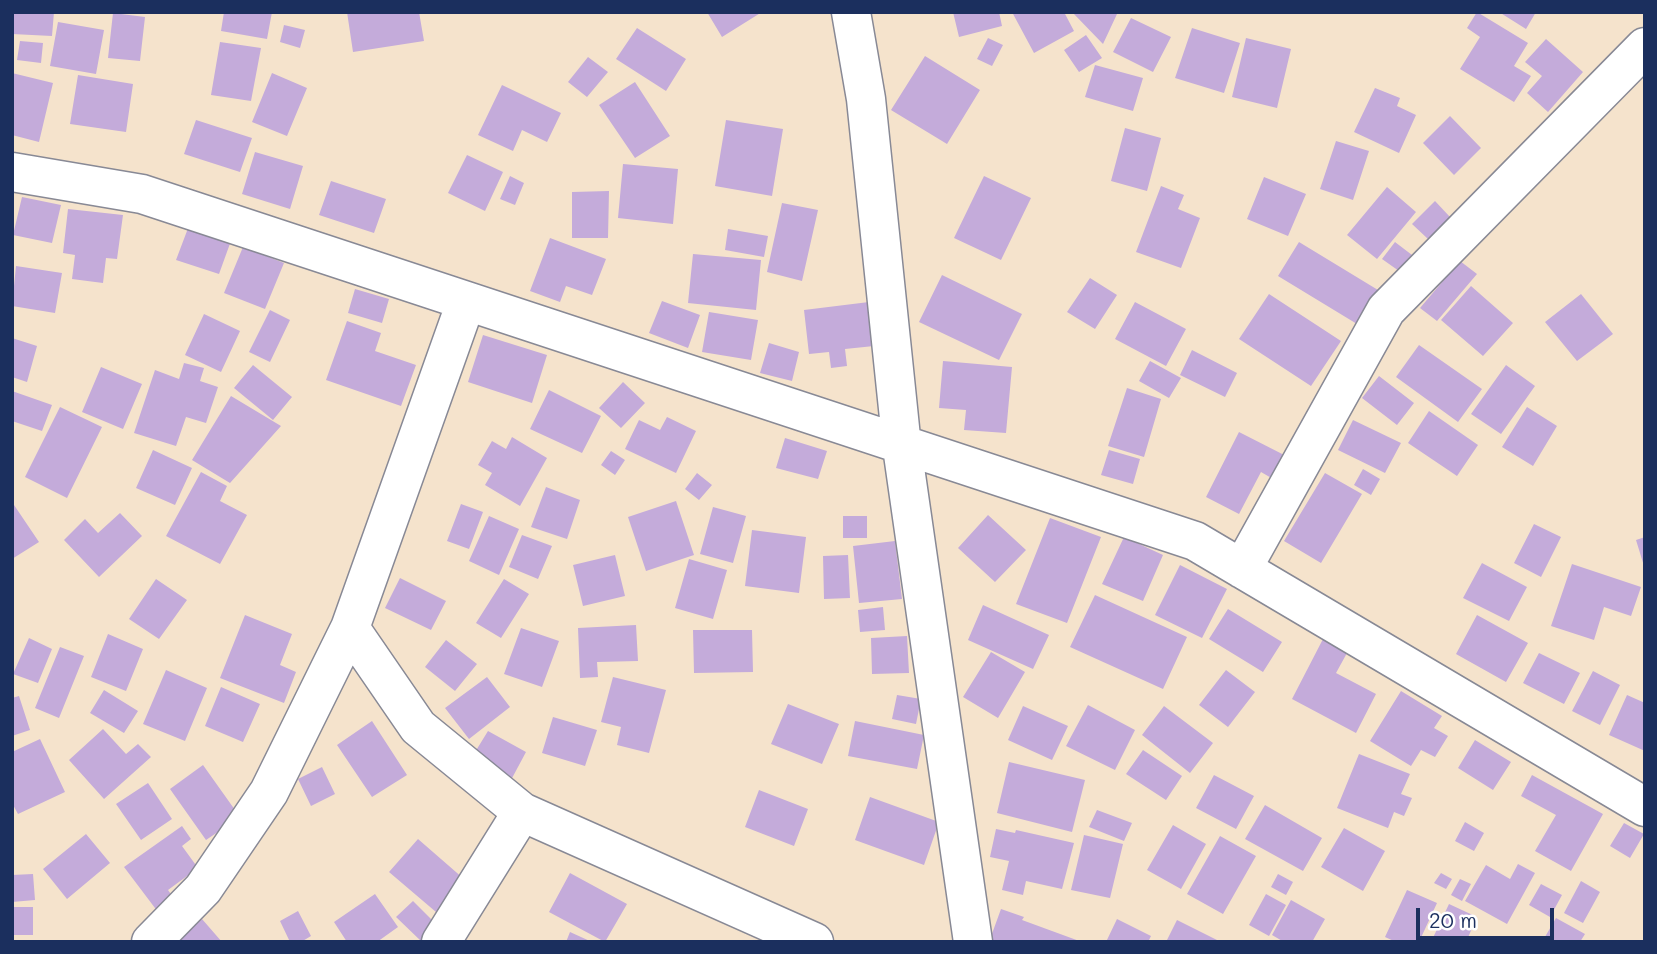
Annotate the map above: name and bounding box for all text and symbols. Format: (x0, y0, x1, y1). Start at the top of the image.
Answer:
scale bar (1419, 894, 1557, 938)
text: 20 m (1429, 906, 1477, 933)

